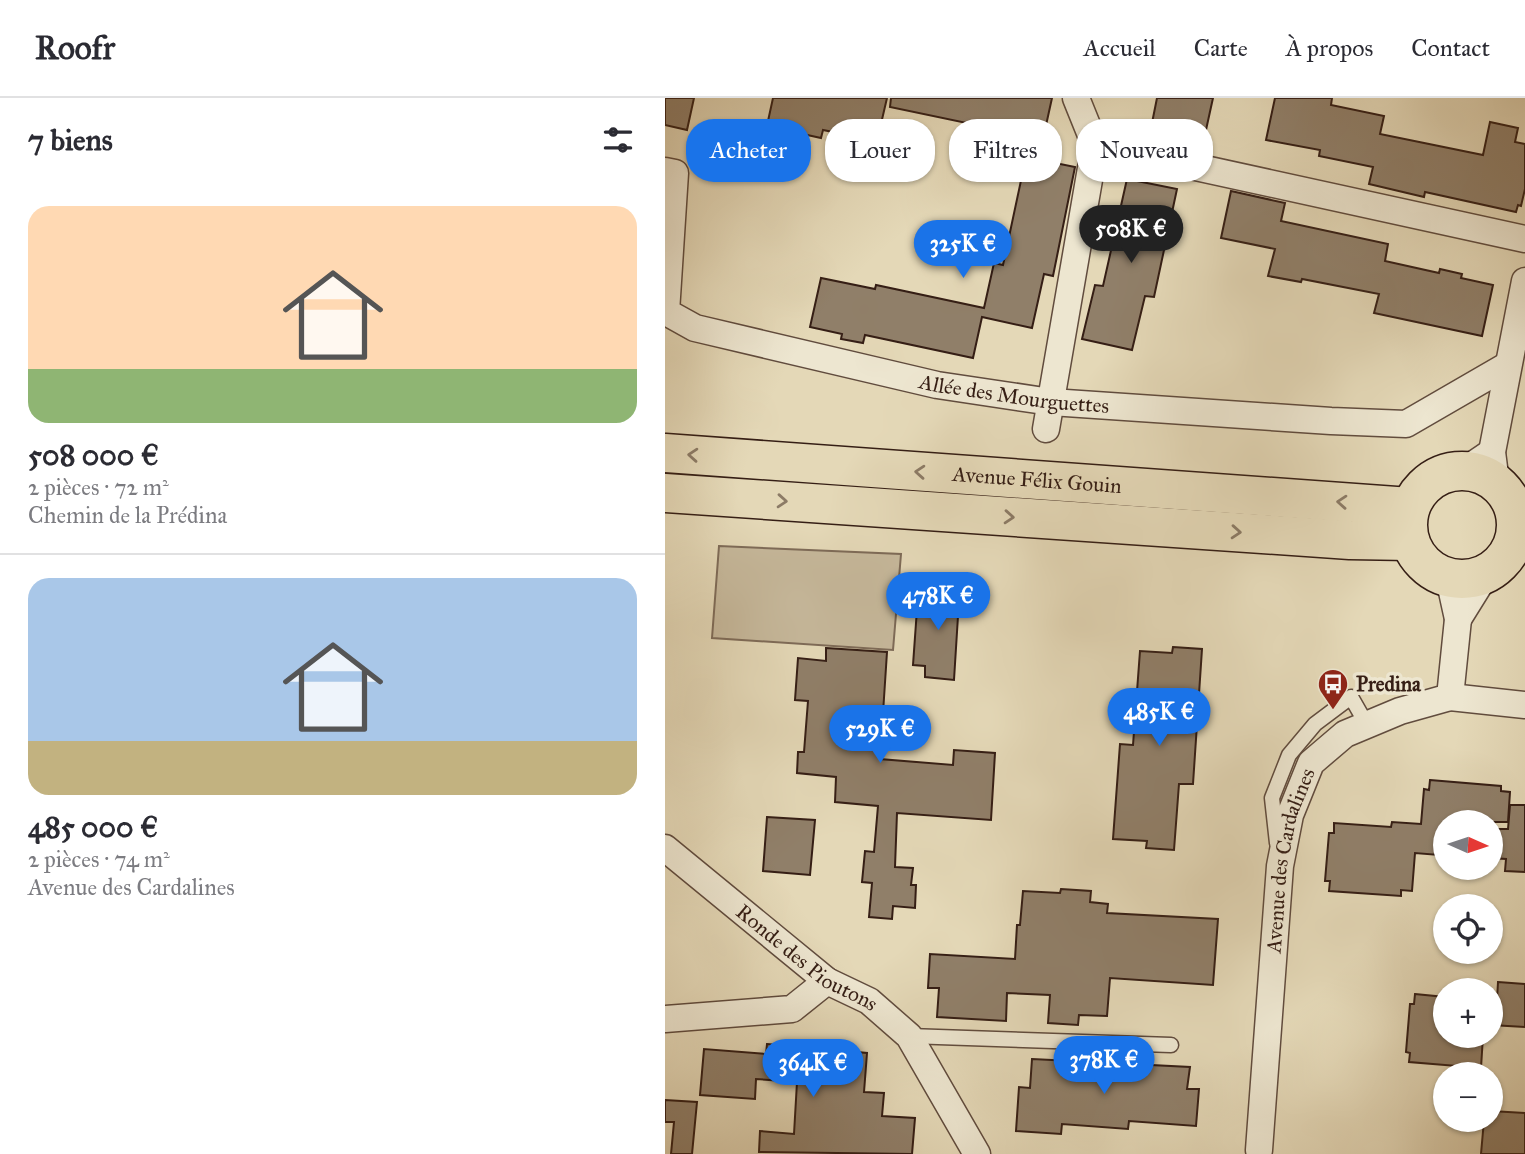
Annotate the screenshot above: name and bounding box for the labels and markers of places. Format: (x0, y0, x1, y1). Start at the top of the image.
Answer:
pin: 508K € (1074, 206, 1188, 265)
pin: 325K € (906, 220, 1020, 280)
pin: 478K € (881, 573, 995, 632)
bus stop icon: Predina (1316, 667, 1350, 711)
place label: Predina (1356, 671, 1422, 697)
pin: 485K € (1102, 688, 1216, 748)
pin: 529K € (823, 706, 937, 765)
pin: 378K € (1047, 1037, 1161, 1096)
pin: 364K € (756, 1040, 870, 1099)

